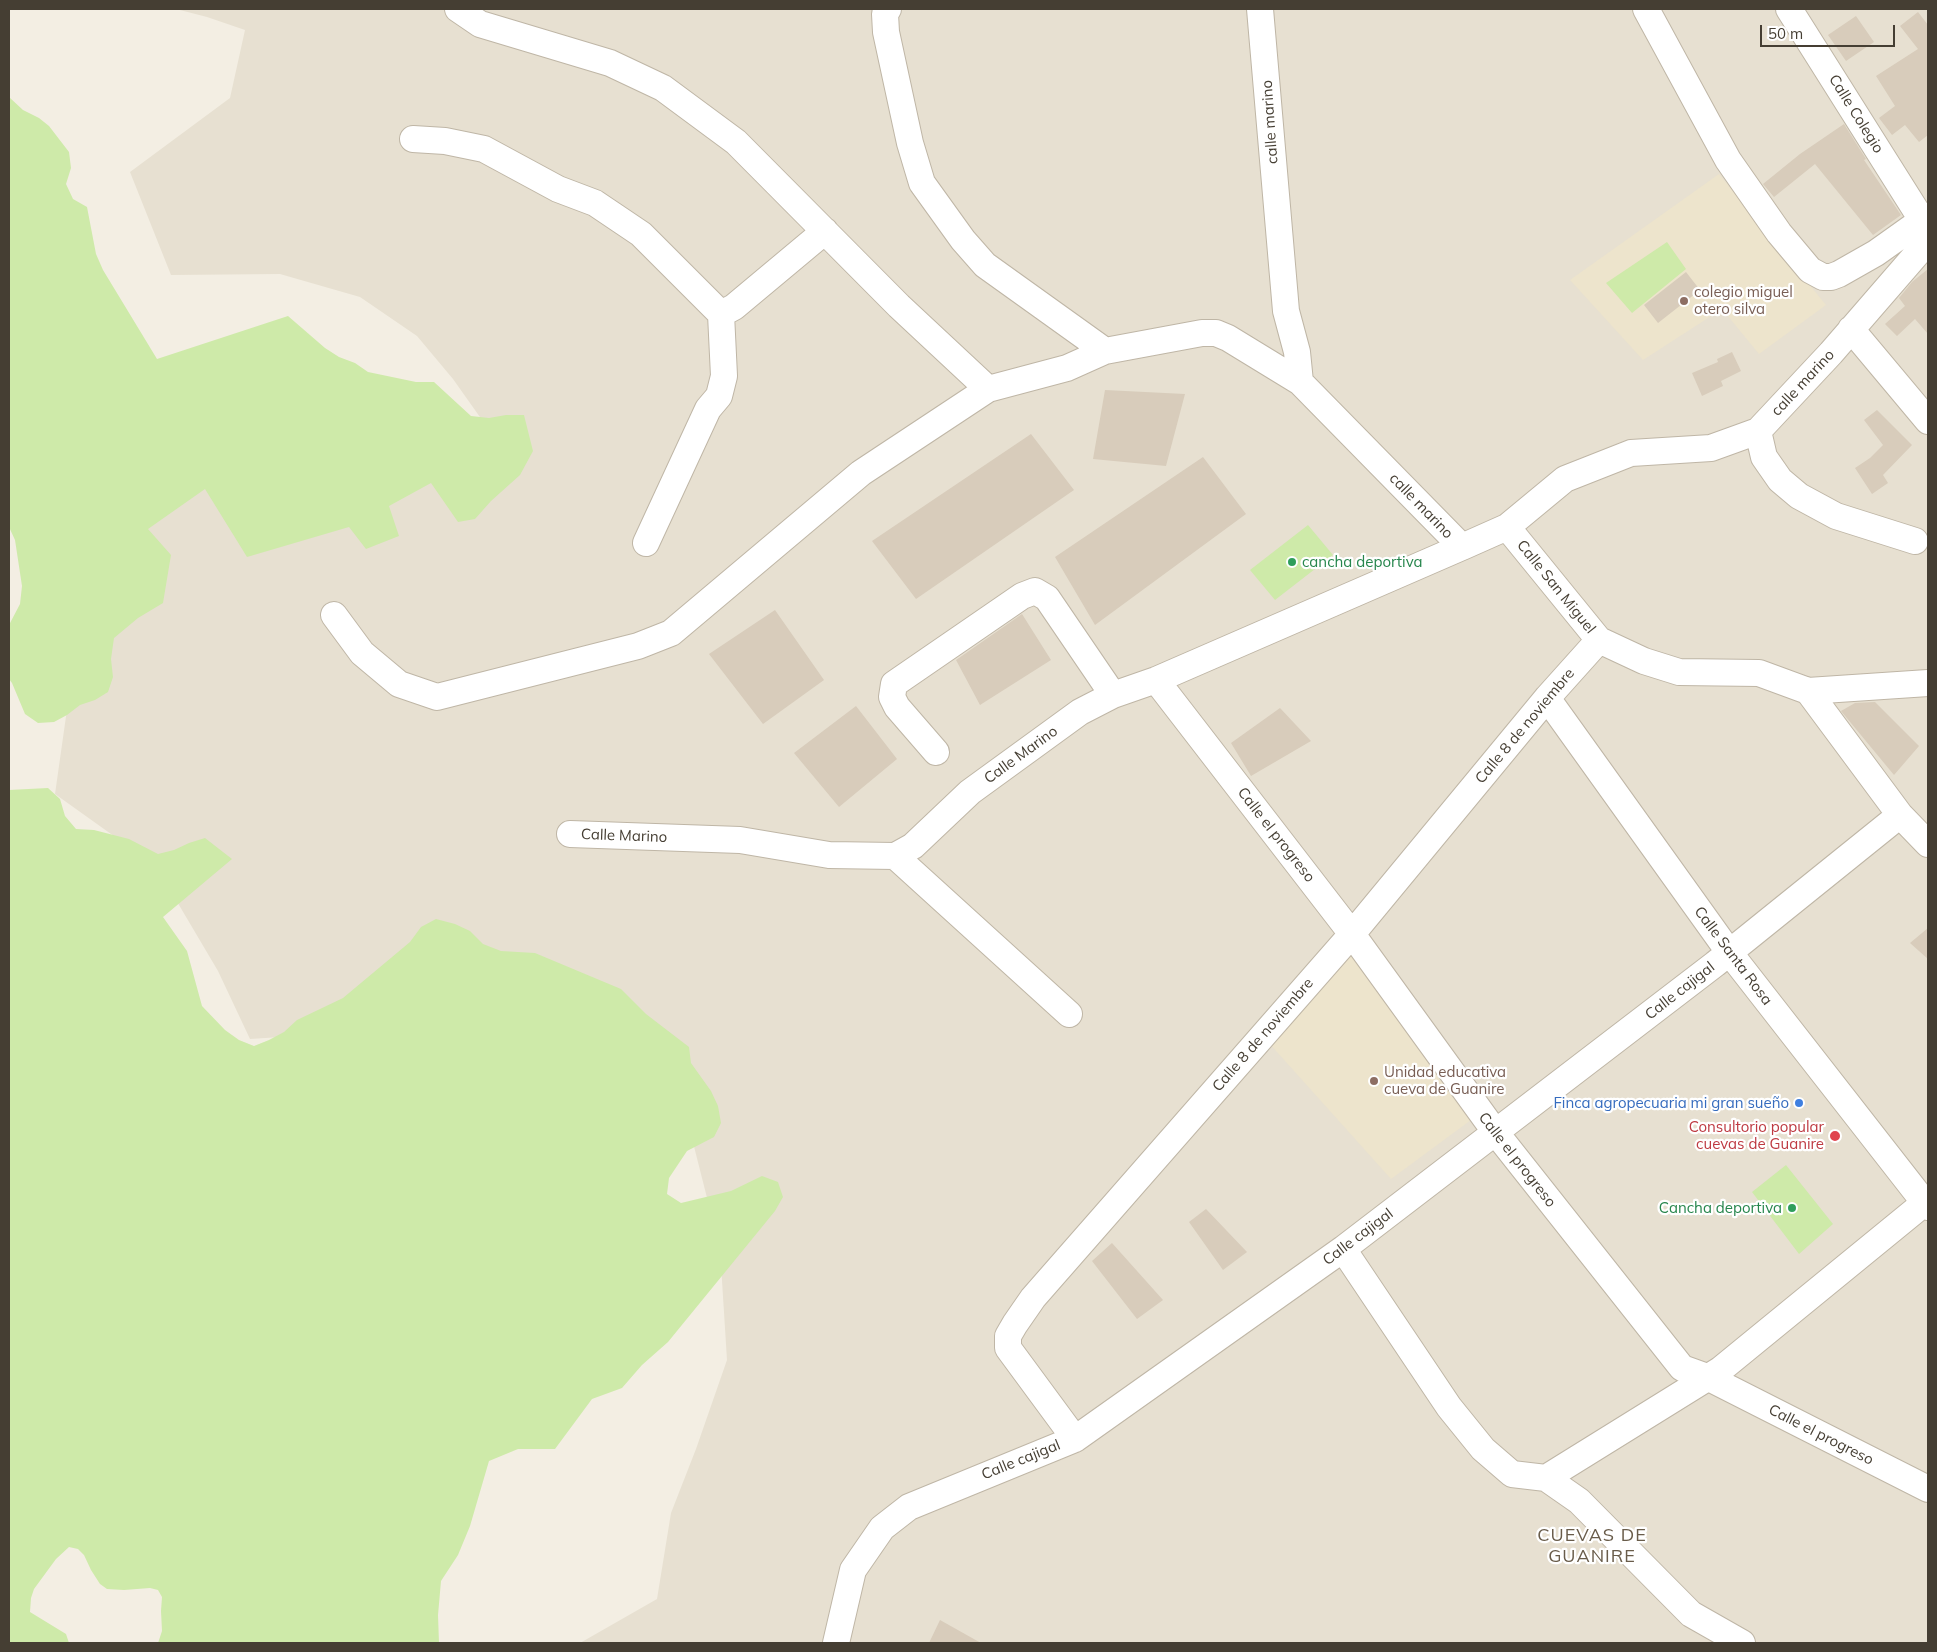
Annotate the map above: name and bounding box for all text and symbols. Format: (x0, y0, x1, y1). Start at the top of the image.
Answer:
scale bar (1762, 15, 1897, 47)
text: 50 m (1768, 24, 1803, 43)
street label: Calle Colegio (1825, 71, 1887, 157)
street label: calle marino (1258, 79, 1282, 165)
place label: colegio miguel otero silva (1694, 283, 1793, 318)
marker: colegio miguel otero silva (1678, 295, 1690, 307)
street label: calle marino (1768, 346, 1838, 420)
street label: calle marino (1385, 469, 1457, 543)
street label: Calle San Miguel (1513, 537, 1599, 637)
place label: cancha deportiva (1302, 553, 1422, 571)
marker: cancha deportiva (1286, 556, 1298, 568)
street label: Calle 8 de noviembre (1472, 665, 1578, 787)
street label: Calle Marino (981, 722, 1061, 788)
street label: Calle el progreso (1233, 784, 1319, 886)
street label: Calle Marino (580, 825, 668, 847)
street label: Calle Santa Rosa (1690, 903, 1776, 1009)
street label: Calle cajigal (1642, 958, 1718, 1024)
street label: Calle 8 de noviembre (1209, 974, 1317, 1096)
place label: Unidad educativa cueva de Guanire (1384, 1063, 1506, 1098)
marker: Unidad educativa cueva de Guanire (1368, 1075, 1380, 1087)
place label: Finca agropecuaria mi gran sueño (1553, 1094, 1789, 1112)
marker: Finca agropecuaria mi gran sueño (1793, 1097, 1805, 1109)
street label: Calle el progreso (1474, 1109, 1560, 1211)
place label: Consultorio popular cuevas de Guanire (1689, 1118, 1824, 1153)
marker: Consultorio popular cuevas de Guanire (1828, 1129, 1842, 1143)
place label: Cancha deportiva (1659, 1199, 1782, 1217)
marker: Cancha deportiva (1786, 1202, 1798, 1214)
street label: Calle cajigal (1319, 1205, 1397, 1269)
street label: Calle el progreso (1766, 1401, 1876, 1469)
street label: Calle cajigal (979, 1436, 1063, 1484)
district label: CUEVAS DE GUANIRE (1536, 1525, 1648, 1568)

